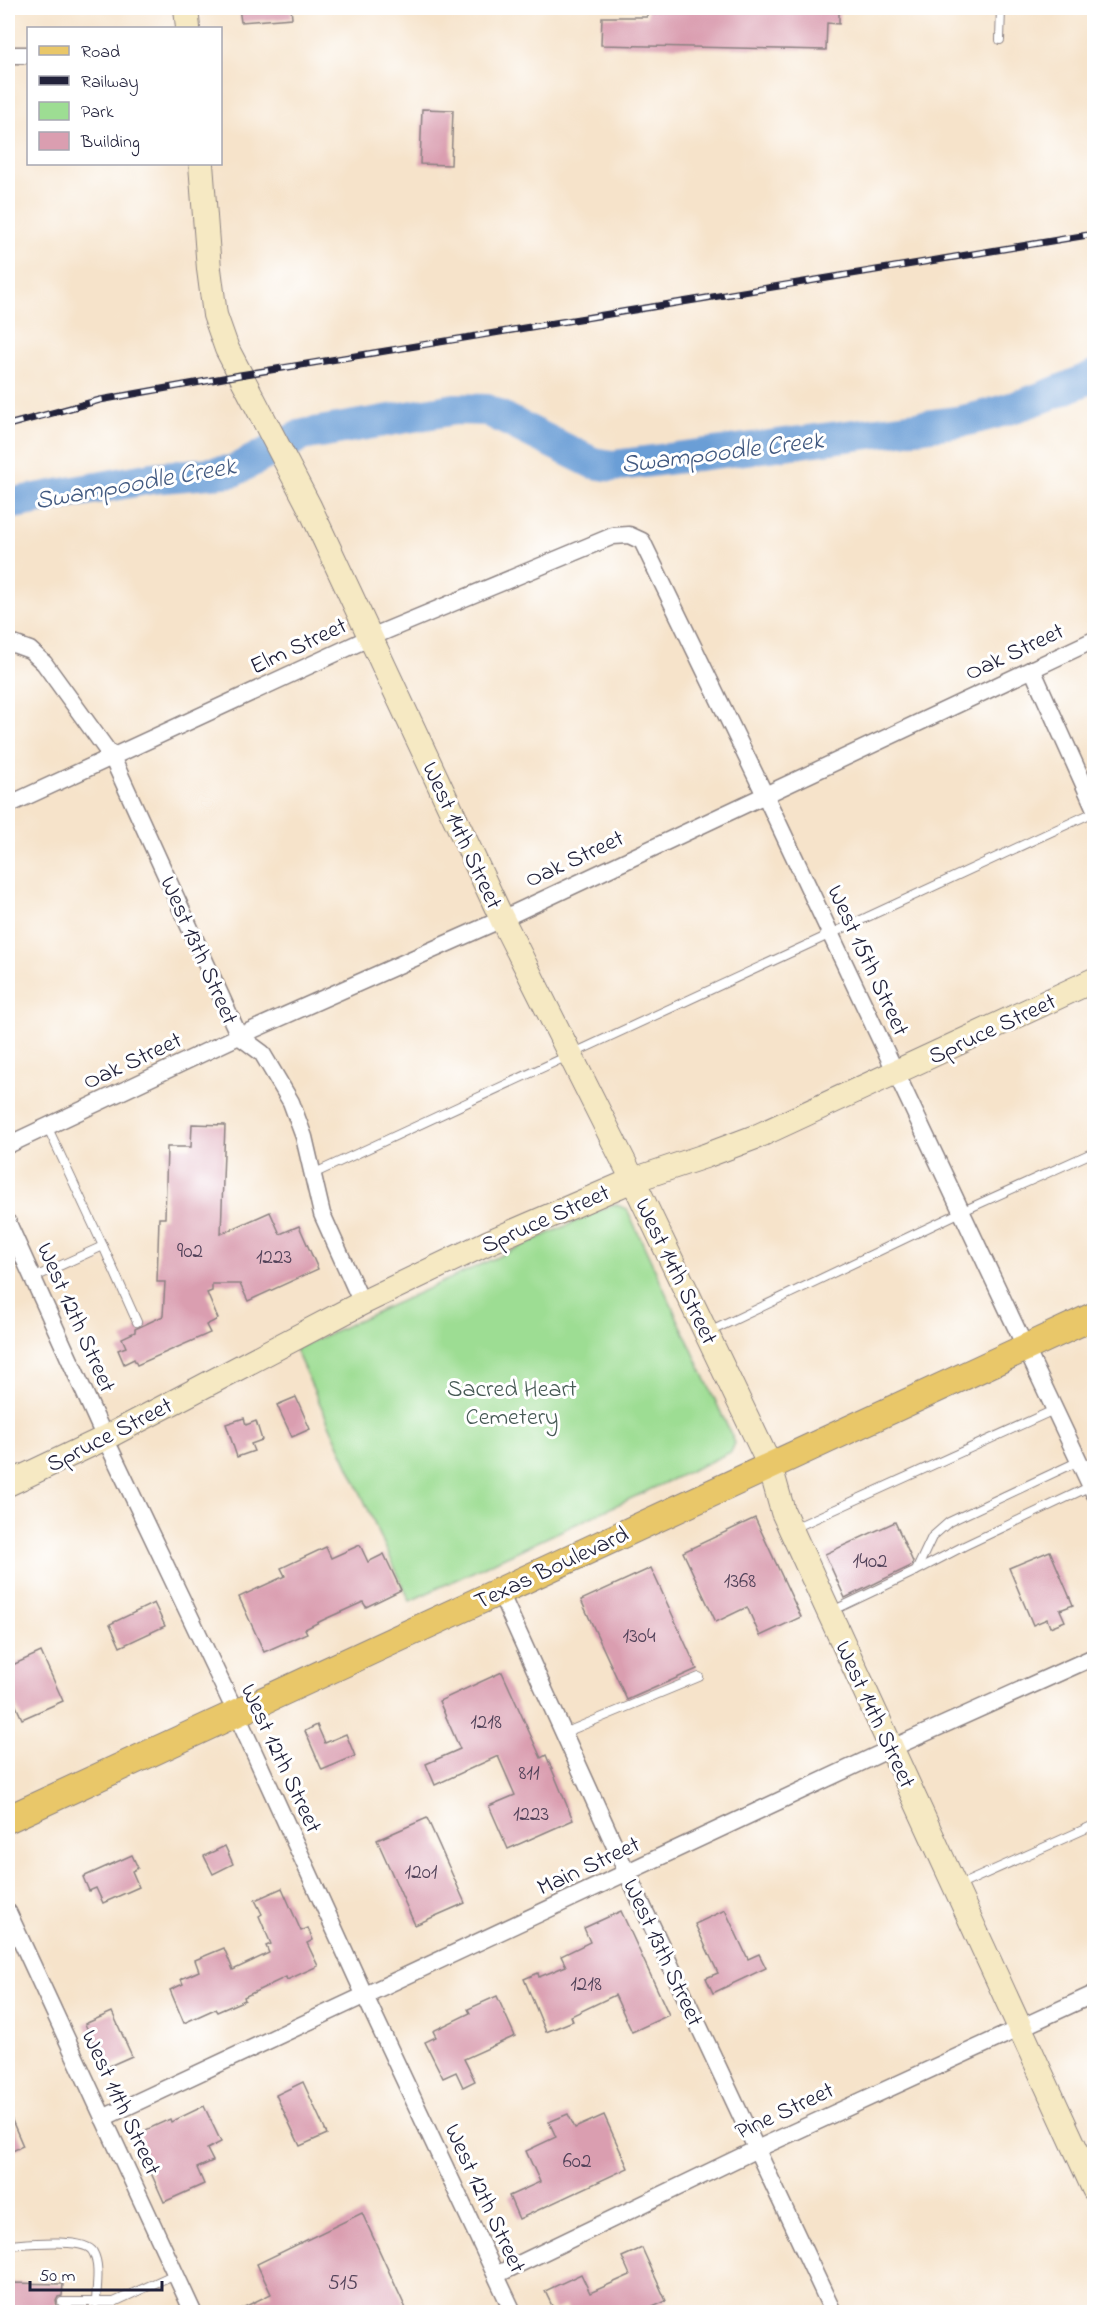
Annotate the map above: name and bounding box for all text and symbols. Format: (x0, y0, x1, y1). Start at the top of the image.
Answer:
legend (27, 27, 222, 165)
text: Road (81, 40, 120, 66)
text: Railway (81, 70, 138, 96)
text: Park (81, 100, 114, 126)
text: Building (80, 130, 140, 157)
water label: Swampoodle Creek (619, 423, 827, 485)
water label: Swampoodle Creek (32, 448, 241, 521)
street label: Elm Street (245, 609, 353, 685)
street label: Oak Street (960, 615, 1070, 691)
street label: West 14th Street (411, 757, 510, 916)
street label: Oak Street (520, 822, 630, 898)
street label: West 13th Street (149, 871, 246, 1031)
street label: West 15th Street (816, 880, 917, 1042)
street label: Spruce Street (923, 985, 1063, 1075)
street label: Oak Street (78, 1024, 188, 1100)
street label: Spruce Street (476, 1176, 616, 1264)
street label: West 14th Street (624, 1193, 725, 1351)
street label: West 12th Street (26, 1237, 123, 1399)
house number: 902 (177, 1237, 203, 1267)
house number: 1223 (256, 1243, 292, 1273)
park label: Sacred Heart Cemetery (447, 1373, 577, 1437)
street label: Spruce Street (41, 1389, 179, 1483)
street label: Texas Boulevard (469, 1518, 635, 1620)
house number: 1402 (853, 1547, 887, 1577)
house number: 1368 (724, 1567, 756, 1597)
house number: 1304 (622, 1622, 656, 1652)
street label: West 14th Street (824, 1636, 923, 1795)
street label: West 12th Street (230, 1679, 330, 1839)
house number: 1218 (470, 1708, 502, 1738)
house number: 811 (518, 1759, 540, 1789)
house number: 1223 (513, 1800, 549, 1830)
street label: Main Street (532, 1828, 646, 1906)
house number: 1201 (405, 1858, 438, 1888)
street label: West 13th Street (612, 1874, 711, 2033)
house number: 1218 (570, 1970, 602, 2000)
street label: West 11th Street (71, 2025, 169, 2182)
street label: Pine Street (730, 2074, 840, 2150)
street label: West 12th Street (434, 2119, 534, 2279)
house number: 602 (563, 2147, 591, 2177)
scale bar (30, 2254, 162, 2292)
text: 50 m (39, 2264, 76, 2290)
house number: 515 (328, 2269, 358, 2299)

